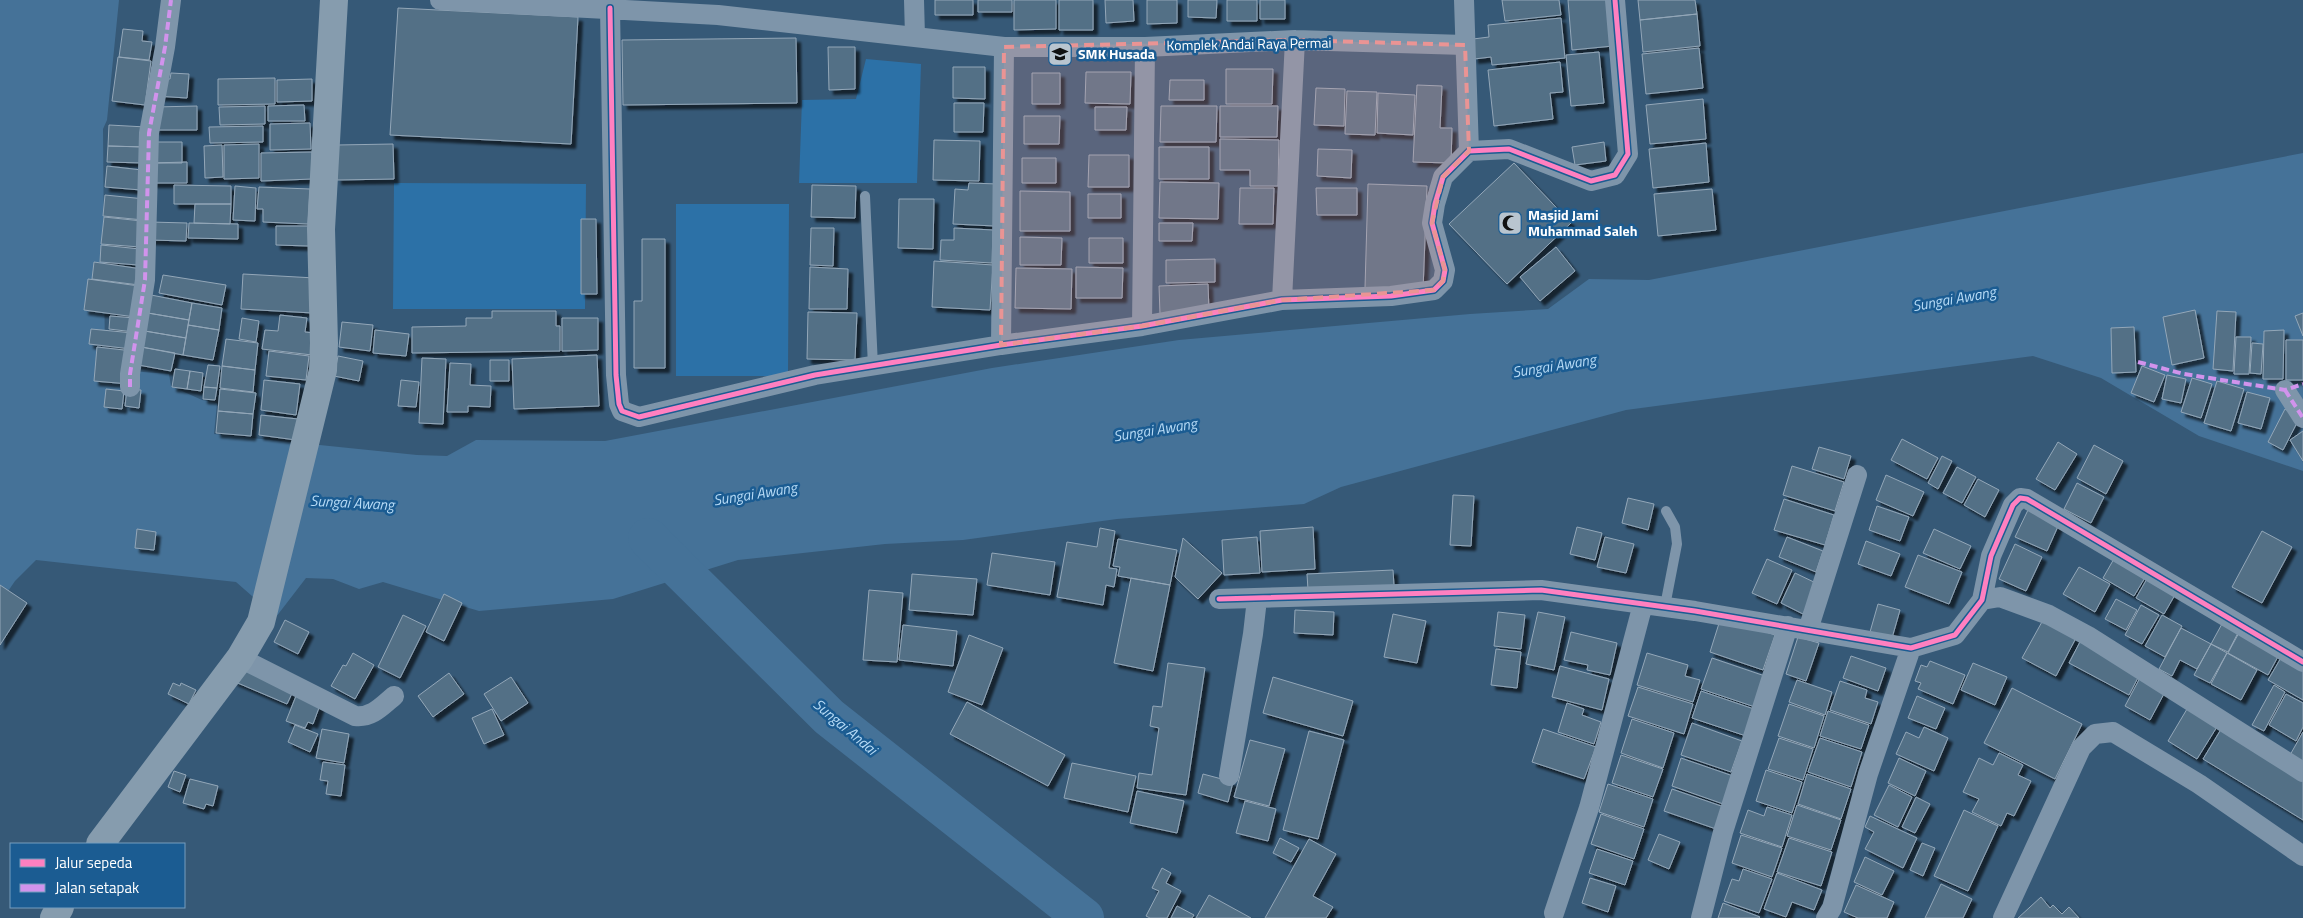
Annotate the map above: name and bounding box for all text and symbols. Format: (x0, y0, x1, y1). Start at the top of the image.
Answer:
street label: Komplek Andai Raya Permai (1166, 32, 1332, 55)
school or university icon: SMK Husada (1047, 41, 1073, 67)
place label: SMK Husada (1078, 43, 1155, 64)
place label: Masjid Jami Muhammad Saleh (1528, 204, 1638, 241)
mosque icon: Masjid Jami Muhammad Saleh (1497, 210, 1523, 236)
water label: Sungai Awang (1910, 280, 1999, 317)
water label: Sungai Awang (1511, 347, 1599, 383)
water label: Sungai Awang (1112, 411, 1200, 447)
water label: Sungai Awang (712, 475, 800, 511)
water label: Sungai Awang (309, 489, 397, 516)
water label: Sungai Andai (808, 693, 884, 761)
legend (10, 843, 185, 908)
text: Jalur sepeda (55, 851, 133, 874)
text: Jalan setapak (55, 876, 139, 899)

